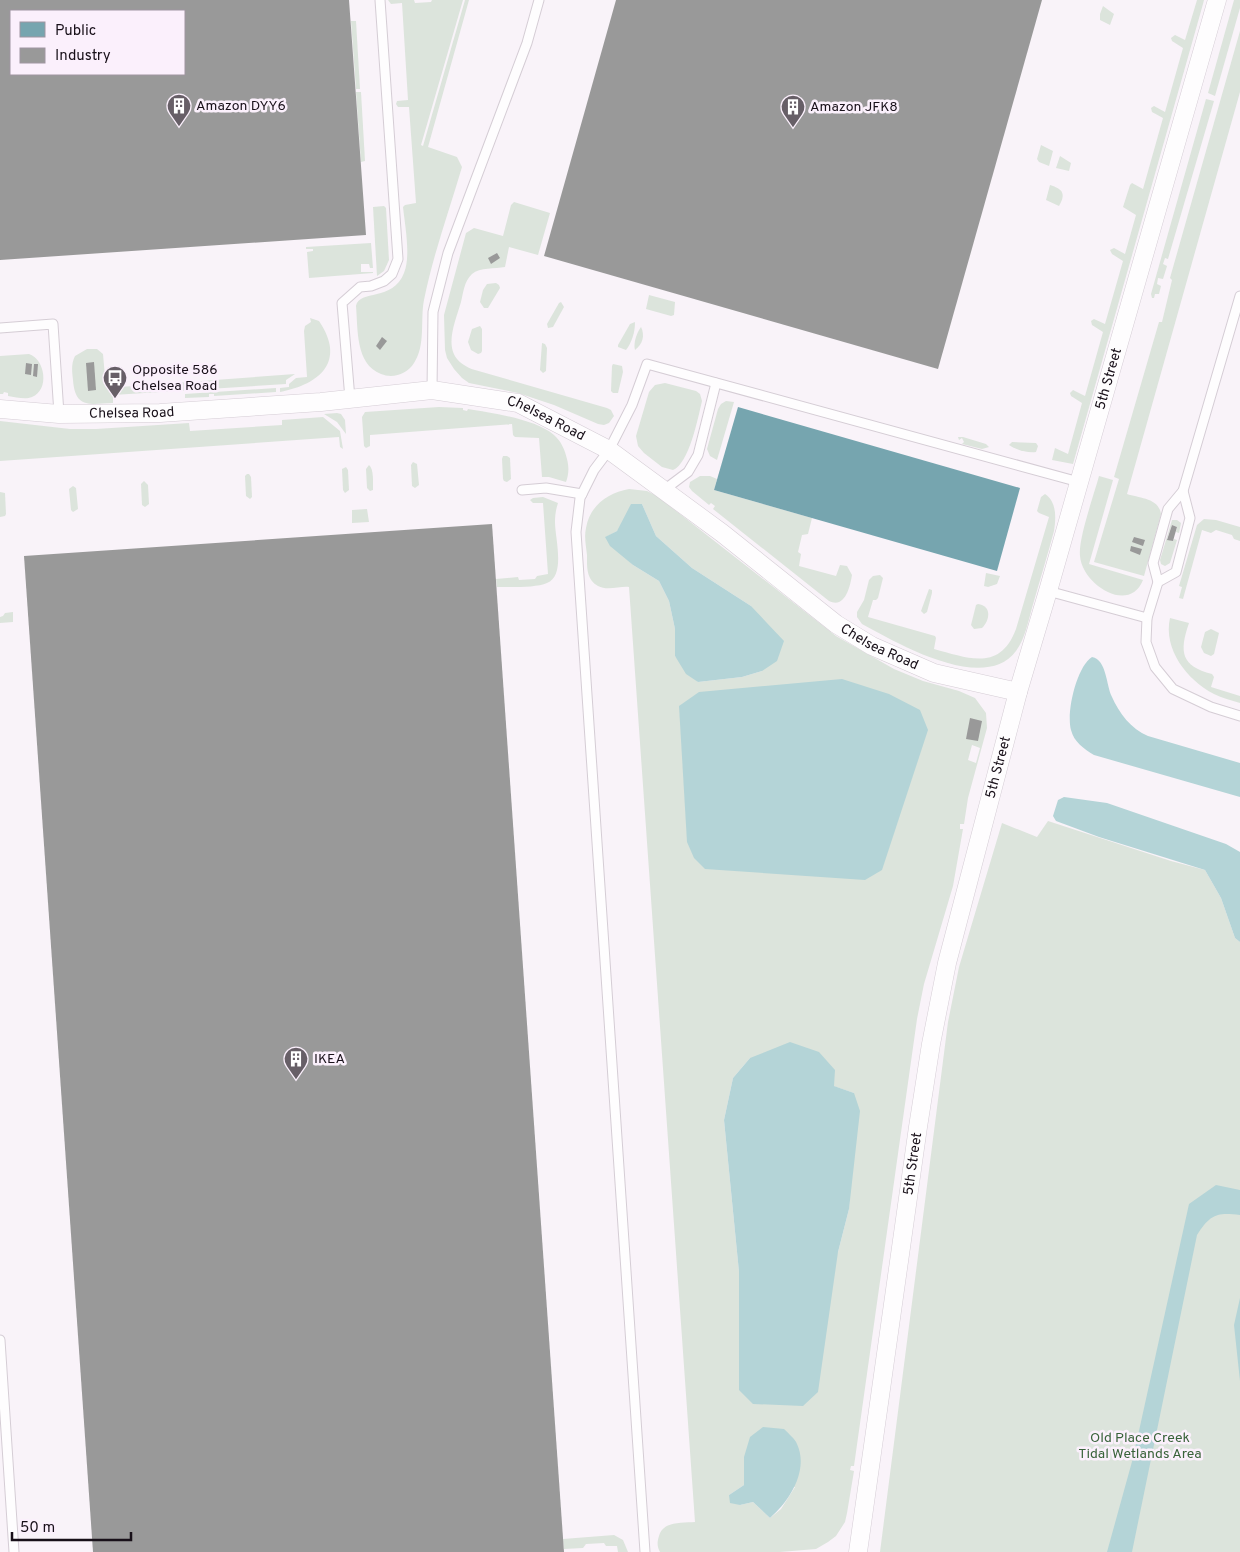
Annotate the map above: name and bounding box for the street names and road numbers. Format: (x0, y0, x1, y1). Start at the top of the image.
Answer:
street label: 5th Street (1092, 346, 1126, 412)
street label: Chelsea Road (506, 393, 588, 445)
street label: Chelsea Road (89, 404, 175, 422)
street label: Chelsea Road (837, 620, 921, 674)
street label: 5th Street (982, 735, 1015, 800)
street label: 5th Street (900, 1131, 926, 1196)

